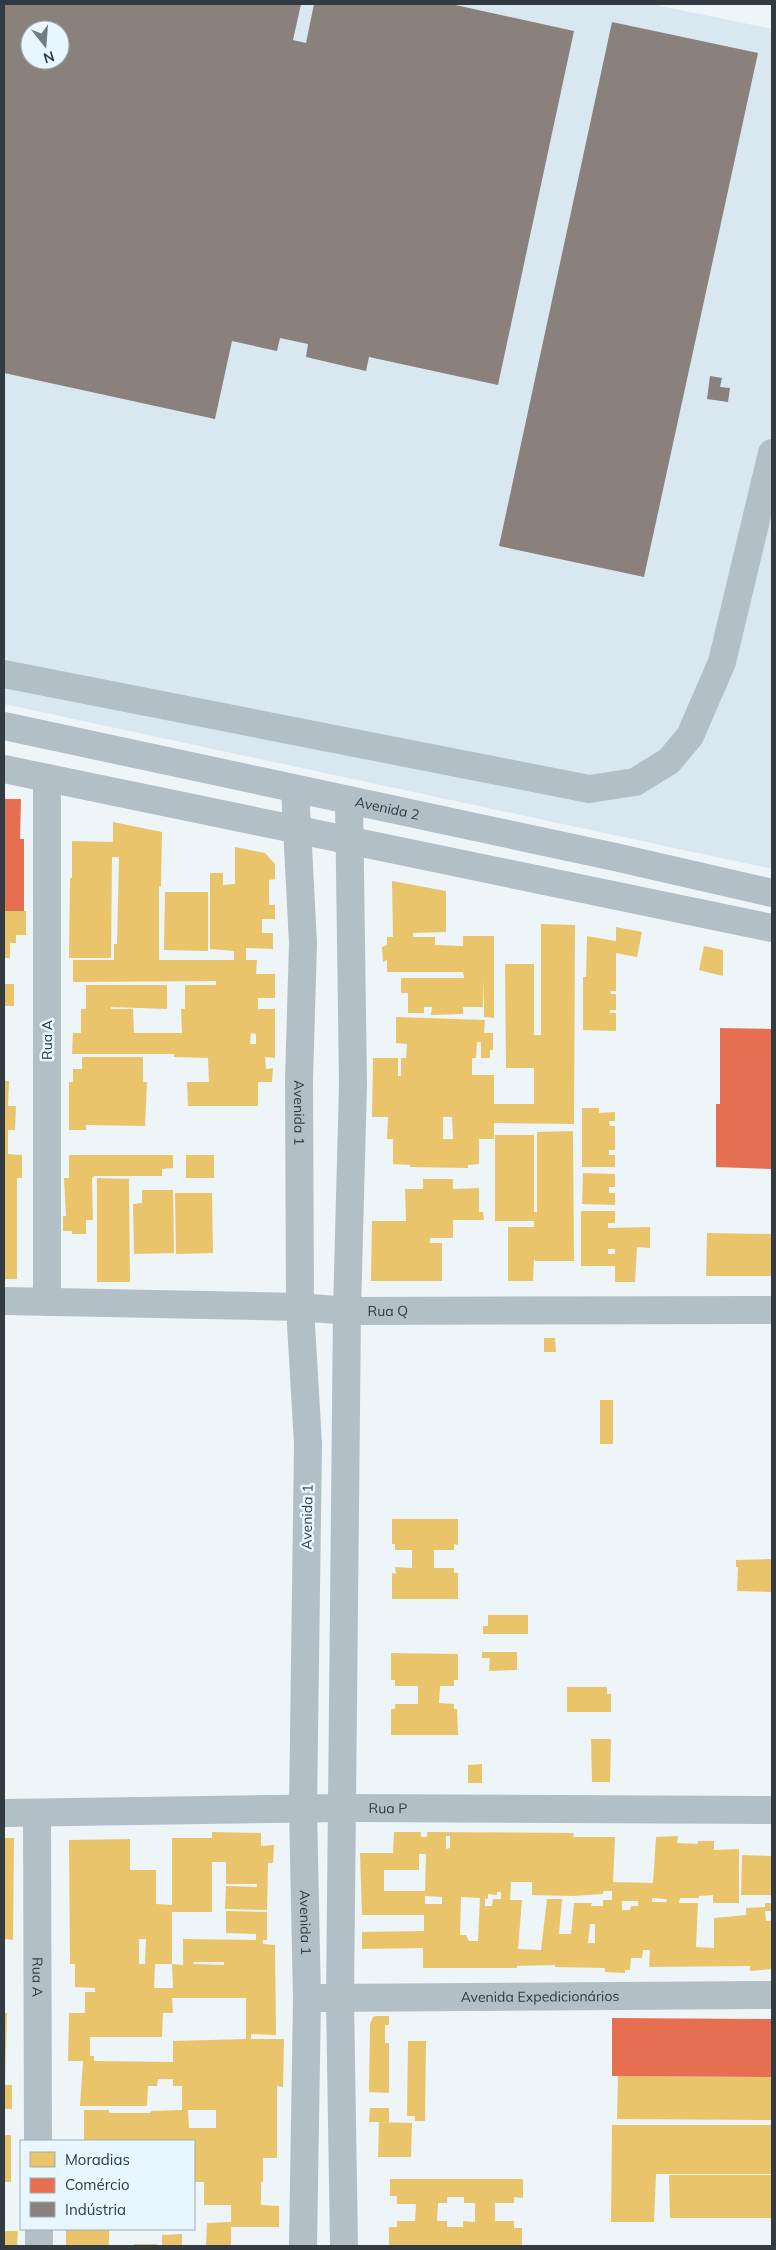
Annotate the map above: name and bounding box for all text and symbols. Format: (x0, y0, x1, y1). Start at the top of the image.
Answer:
north arrow (20, 20, 70, 70)
text: N (41, 47, 56, 68)
street label: Avenida 2 (353, 793, 421, 824)
street label: Rua A (38, 1019, 56, 1060)
street label: Avenida 1 (290, 1080, 308, 1145)
street label: Rua Q (367, 1302, 408, 1320)
street label: Avenida 1 (297, 1484, 317, 1550)
street label: Rua P (368, 1799, 407, 1817)
street label: Avenida 1 (296, 1890, 315, 1955)
street label: Rua A (28, 1957, 47, 1998)
street label: Avenida Expedicionários (461, 1987, 619, 2006)
legend (20, 2140, 195, 2230)
text: Moradias (65, 2150, 130, 2169)
text: Comércio (65, 2175, 130, 2194)
text: Indústria (65, 2200, 126, 2219)

